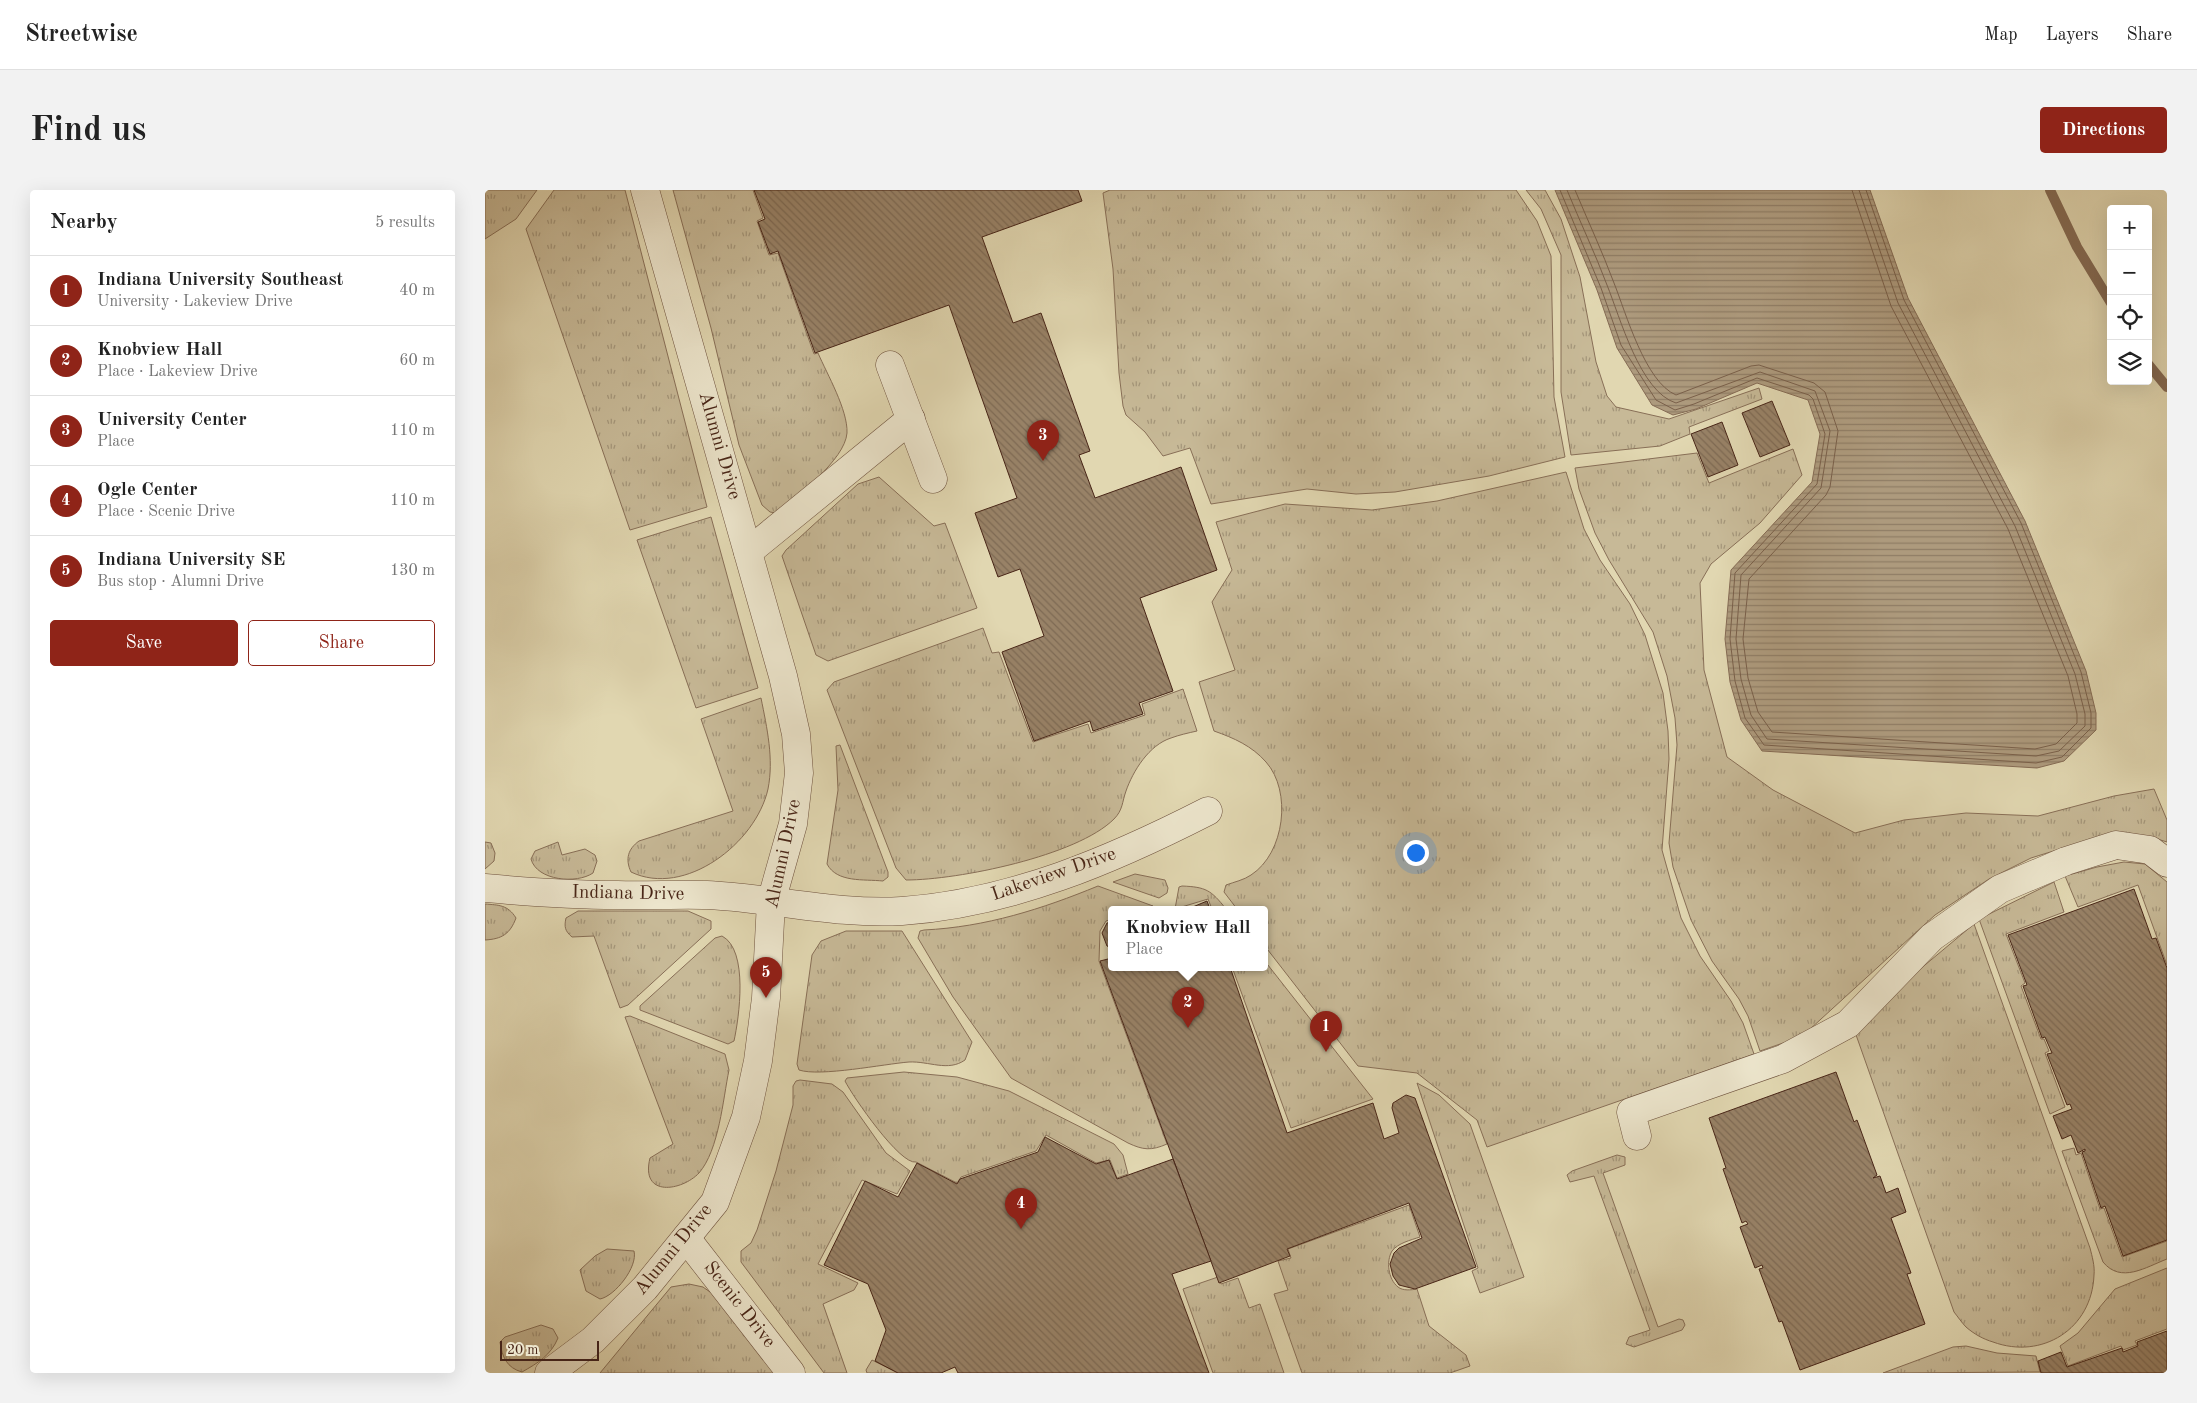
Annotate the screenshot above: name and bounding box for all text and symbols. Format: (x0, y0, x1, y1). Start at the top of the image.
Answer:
text: Streetwise (25, 23, 138, 47)
text: Map (1984, 26, 2018, 44)
text: Layers (2046, 26, 2098, 44)
text: Share (2126, 26, 2172, 44)
button: Directions (2040, 107, 2167, 153)
text: Find us (30, 113, 146, 148)
map controls (2107, 205, 2152, 385)
button: + (2107, 205, 2152, 250)
text: Nearby (50, 212, 118, 233)
text: 5 results (375, 215, 435, 231)
button: − (2107, 250, 2152, 295)
text: Indiana University Southeast (97, 271, 344, 290)
text: 1 (61, 283, 71, 299)
text: 40 m (399, 283, 435, 299)
text: University · Lakeview Drive (97, 294, 293, 310)
button: locate (2107, 295, 2152, 340)
button: layers (2107, 340, 2152, 385)
text: Knobview Hall (97, 341, 222, 360)
text: 2 (61, 353, 71, 369)
text: 60 m (399, 353, 435, 369)
text: Place · Lakeview Drive (97, 364, 258, 380)
street label: Alumni Drive (695, 390, 743, 502)
text: University Center (97, 411, 247, 430)
pin: 3 (1027, 420, 1059, 461)
text: 3 (61, 423, 71, 439)
text: 110 m (390, 423, 435, 439)
text: Place (97, 434, 134, 450)
text: Ogle Center (97, 481, 197, 500)
text: 4 (61, 493, 71, 509)
text: 110 m (390, 493, 435, 509)
text: Place · Scenic Drive (97, 504, 235, 520)
text: Indiana University SE (97, 551, 285, 570)
text: 5 (61, 563, 71, 579)
text: 130 m (390, 563, 435, 579)
text: Bus stop · Alumni Drive (97, 574, 264, 590)
button: Save (50, 620, 238, 666)
button: Share (248, 620, 435, 666)
street label: Alumni Drive (763, 798, 805, 910)
your location (1403, 840, 1429, 866)
street label: Lakeview Drive (989, 845, 1119, 905)
street label: Indiana Drive (571, 884, 685, 904)
popup (1108, 906, 1268, 971)
text: Knobview Hall (1125, 919, 1251, 938)
text: Place (1125, 942, 1163, 958)
pin: 5 (750, 957, 782, 998)
pin: 2 (1172, 987, 1204, 1028)
pin: 1 (1310, 1011, 1342, 1052)
pin: 4 (1005, 1188, 1037, 1229)
street label: Alumni Drive (632, 1201, 716, 1299)
street label: Scenic Drive (700, 1258, 778, 1352)
scale bar (500, 1338, 599, 1361)
text: 20 m (507, 1343, 538, 1357)

